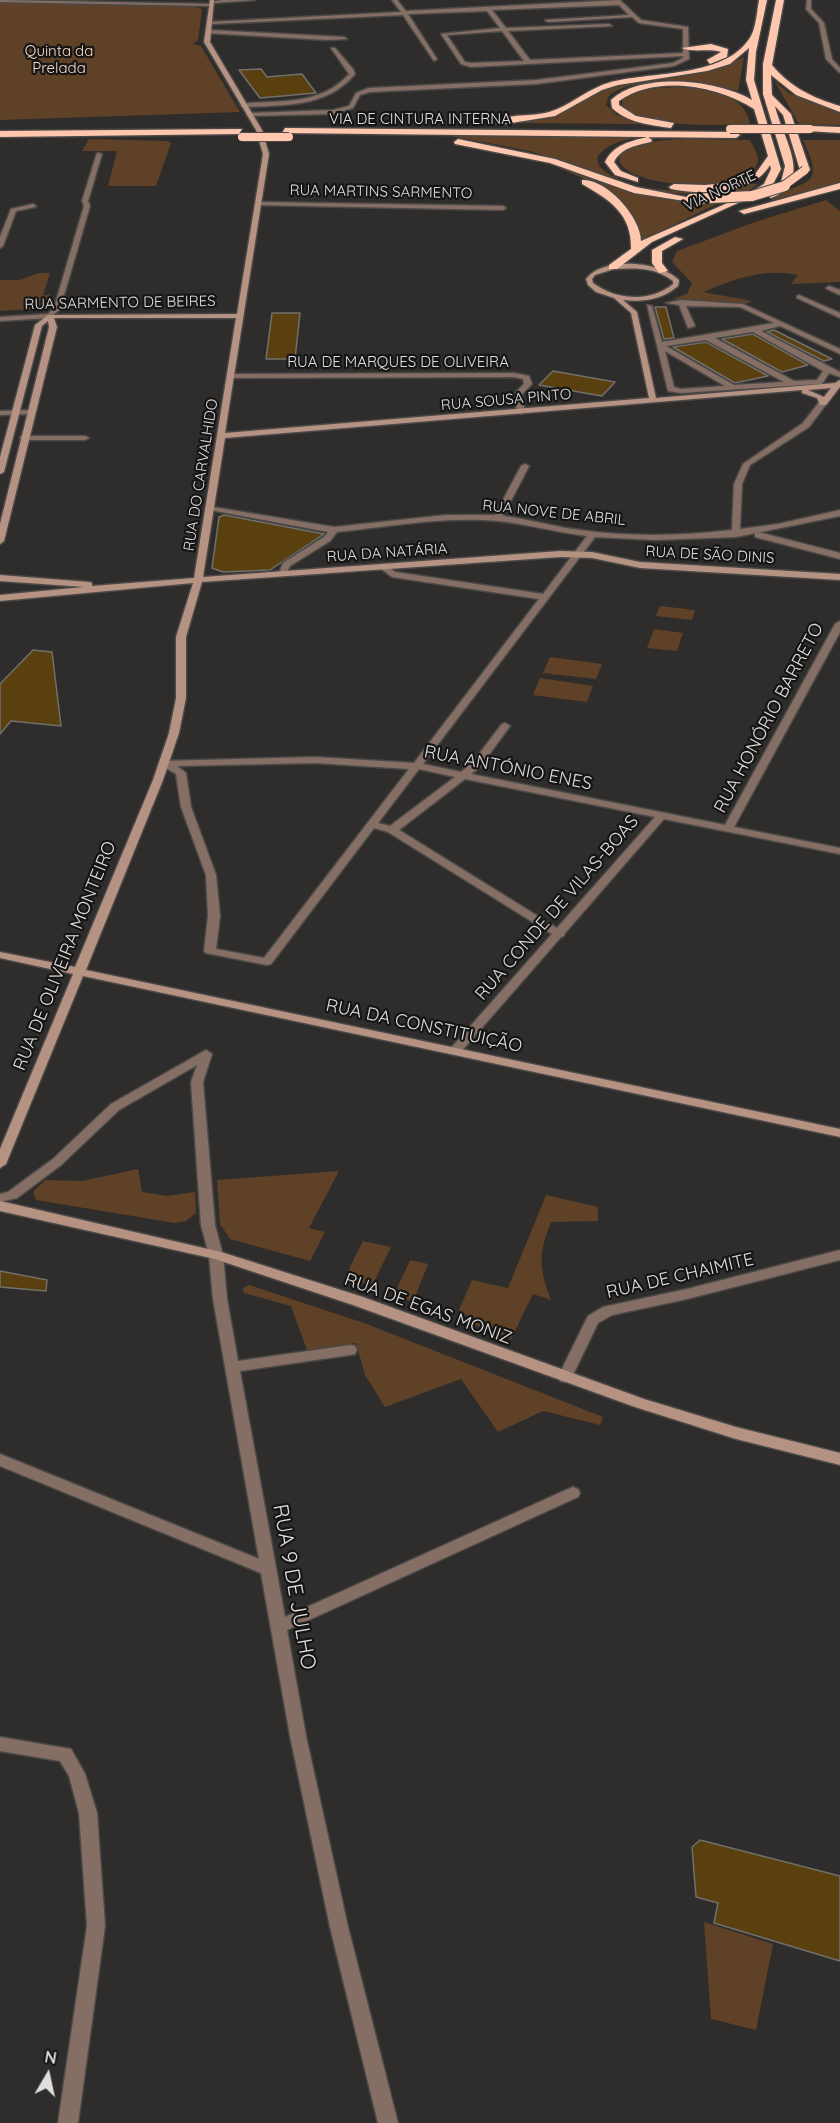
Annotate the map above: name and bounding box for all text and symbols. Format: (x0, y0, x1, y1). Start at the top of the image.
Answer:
park label: Quinta da Prelada (25, 42, 93, 77)
street label: VIA DE CINTURA INTERNA (329, 110, 511, 128)
street label: VIA NORTE (681, 167, 759, 215)
street label: RUA MARTINS SARMENTO (289, 181, 473, 203)
street label: RUA SARMENTO DE BEIRES (24, 292, 216, 314)
street label: RUA DE MARQUES DE OLIVEIRA (287, 353, 509, 371)
street label: RUA SOUSA PINTO (440, 385, 572, 415)
street label: RUA DO CARVALHIDO (180, 398, 222, 552)
street label: RUA NOVE DE ABRIL (482, 497, 626, 529)
street label: RUA DA NATÁRIA (326, 540, 448, 566)
street label: RUA DE SÃO DINIS (645, 543, 775, 567)
street label: RUA HONÓRIO BARRETO (710, 619, 828, 817)
street label: RUA ANTÓNIO ENES (422, 741, 594, 795)
street label: RUA CONDE DE VILAS-BOAS (471, 811, 643, 1005)
street label: RUA DE OLIVEIRA MONTEIRO (9, 838, 121, 1074)
street label: RUA DA CONSTITUIÇÃO (324, 995, 524, 1057)
street label: RUA DE CHAIMITE (604, 1249, 756, 1303)
street label: RUA DE EGAS MONIZ (341, 1269, 515, 1349)
street label: RUA 9 DE JULHO (267, 1502, 321, 1672)
north arrow (18, 2045, 78, 2105)
text: N (43, 2046, 58, 2068)

